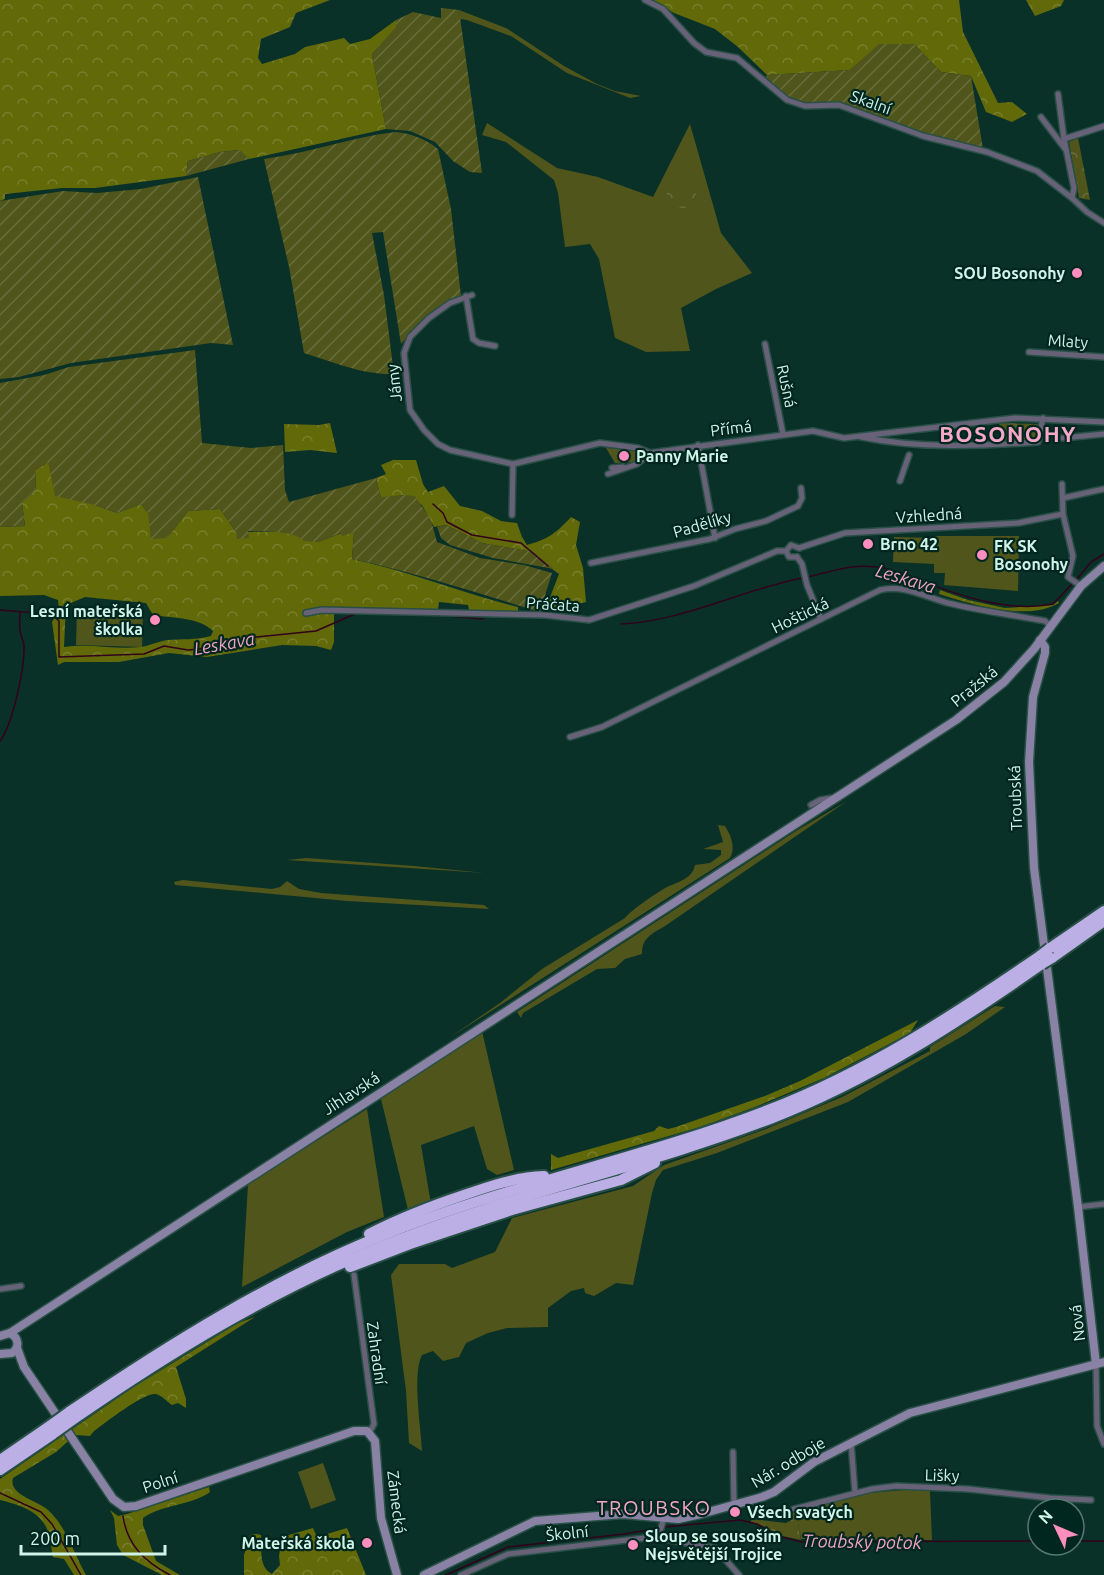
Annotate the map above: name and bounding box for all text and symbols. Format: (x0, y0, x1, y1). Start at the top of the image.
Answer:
street label: Skalní (848, 86, 895, 118)
place label: SOU Bosonohy (954, 264, 1065, 282)
marker: SOU Bosonohy (1070, 266, 1084, 280)
street label: Mlaty (1047, 331, 1089, 351)
street label: Jámy (383, 363, 405, 403)
street label: Rušná (774, 363, 800, 409)
street label: Přímá (709, 417, 753, 439)
district label: BOSONOHY (939, 421, 1077, 446)
place label: Panny Marie (636, 447, 729, 465)
marker: Panny Marie (617, 449, 631, 463)
street label: Vzhledná (895, 504, 963, 526)
street label: Padělíky (671, 507, 733, 541)
place label: Brno 42 (880, 535, 938, 553)
marker: Brno 42 (861, 537, 875, 551)
place label: FK SK Bosonohy (994, 537, 1069, 573)
marker: FK SK Bosonohy (975, 548, 989, 562)
water label: Leskava (874, 559, 939, 597)
street label: Práčata (525, 593, 581, 615)
street label: Hoštická (768, 593, 832, 637)
place label: Lesní mateřská školka (30, 602, 143, 638)
marker: Lesní mateřská školka (148, 613, 162, 627)
water label: Leskava (192, 628, 256, 658)
street label: Pražská (947, 662, 1001, 710)
street label: Troubská (1005, 765, 1025, 831)
street label: Jihlavská (319, 1068, 383, 1118)
street label: Nová (1066, 1304, 1088, 1342)
street label: Zahradní (364, 1321, 390, 1387)
street label: Nár. odboje (748, 1433, 828, 1491)
street label: Lišky (924, 1465, 960, 1485)
street label: Polní (140, 1468, 181, 1496)
street label: Zámecká (384, 1469, 410, 1535)
district label: TROUBSKO (596, 1496, 712, 1519)
north arrow (1026, 1497, 1086, 1557)
place label: Všech svatých (747, 1503, 853, 1521)
marker: Všech svatých (728, 1505, 742, 1519)
text: N (1035, 1506, 1056, 1527)
scale bar (21, 1518, 165, 1556)
street label: Školní (545, 1521, 590, 1544)
place label: Sloup se sousoším Nejsvětější Trojice (645, 1527, 782, 1563)
text: 200 m (30, 1528, 80, 1548)
water label: Troubský potok (802, 1530, 923, 1552)
place label: Mateřská škola (241, 1534, 355, 1552)
marker: Mateřská škola (360, 1536, 374, 1550)
marker: Sloup se sousoším Nejsvětější Trojice (626, 1538, 640, 1552)

